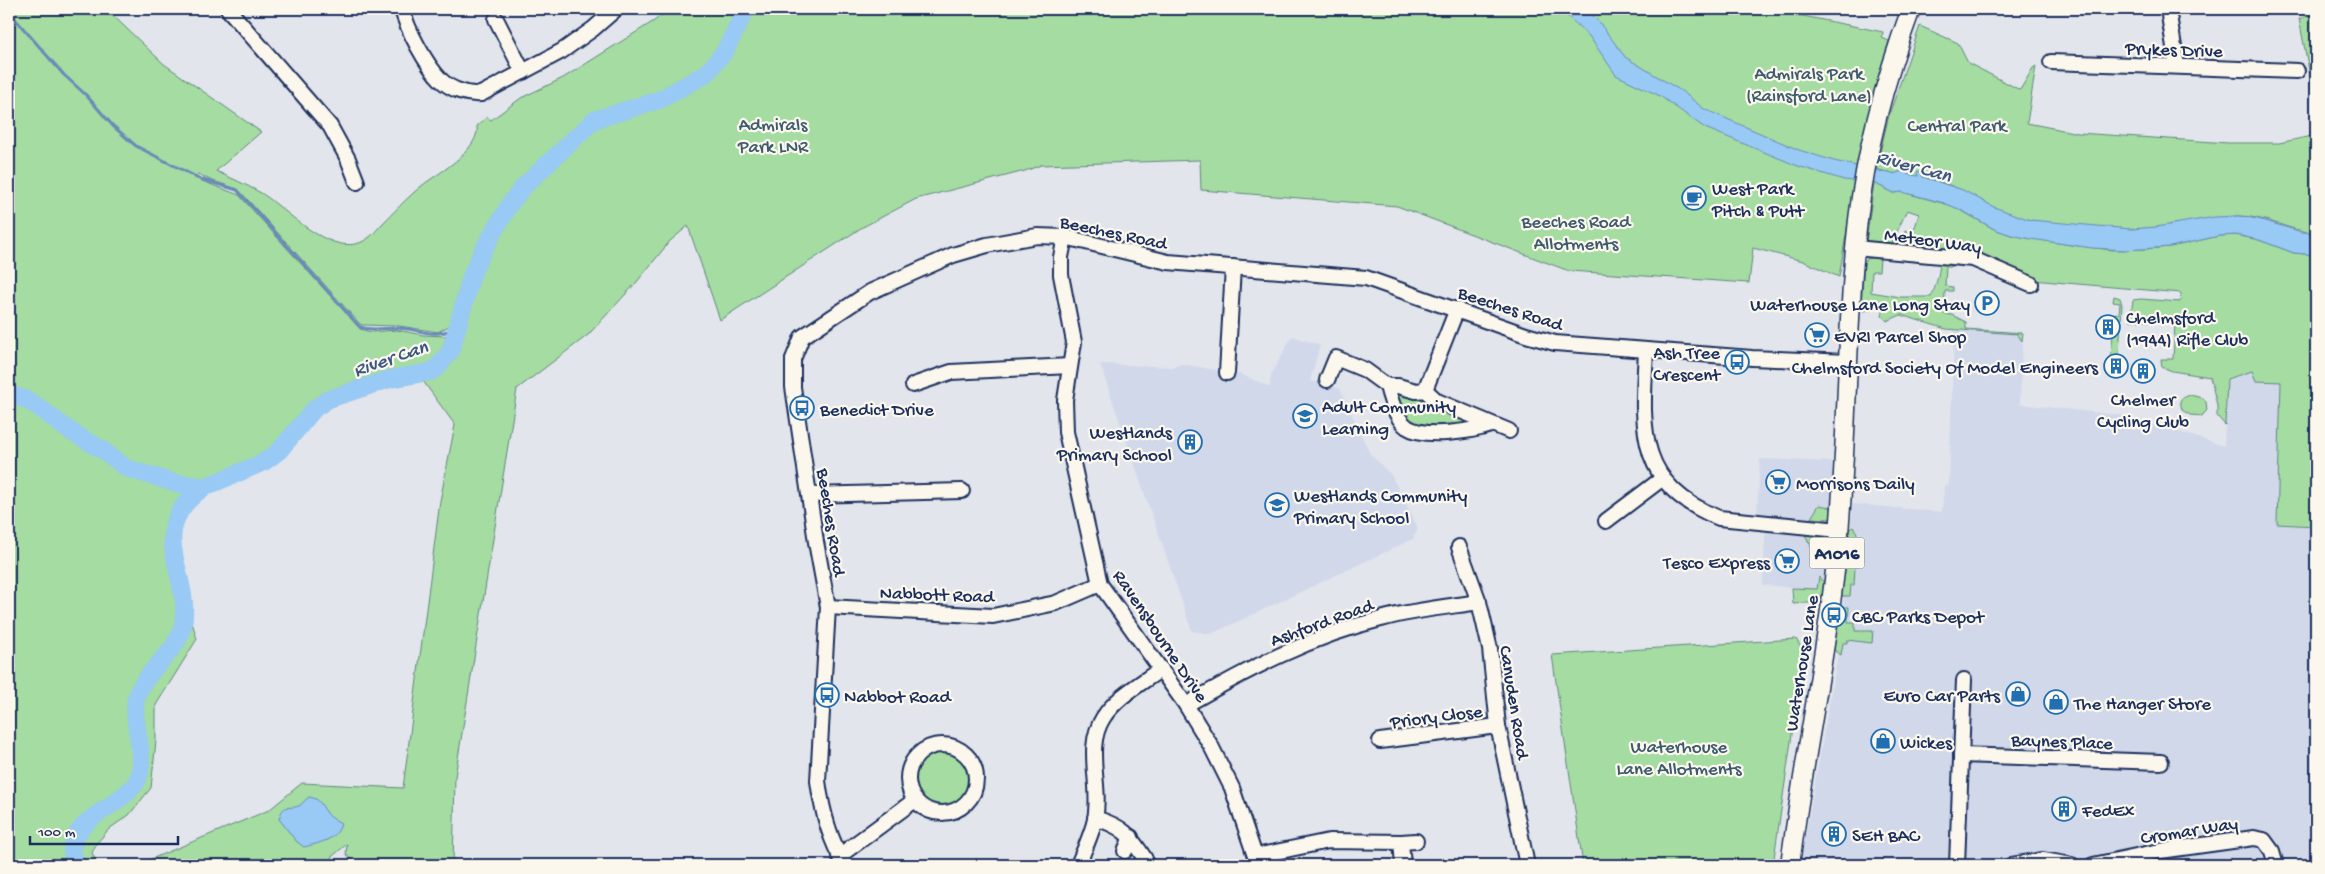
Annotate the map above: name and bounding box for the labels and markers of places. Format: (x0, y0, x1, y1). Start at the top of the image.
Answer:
place label: West Park Pitch & Putt (1711, 179, 1806, 224)
cafe icon: West Park Pitch & Putt (1681, 185, 1707, 211)
parking icon: Waterhouse Lane Long Stay (1974, 290, 2000, 316)
place label: Waterhouse Lane Long Stay (1750, 295, 1971, 318)
place label: Chelmsford (1944) Rifle Club (2126, 308, 2248, 353)
building icon: Chelmsford (1944) Rifle Club (2095, 314, 2121, 340)
supermarket icon: EVRI Parcel Shop (1804, 322, 1830, 348)
place label: EVRI Parcel Shop (1834, 327, 1967, 350)
place label: Ash Tree Crescent (1653, 343, 1722, 388)
bus stop icon: Ash Tree Crescent (1724, 349, 1750, 375)
building icon: Chelmsford Society Of Model Engineers (2103, 353, 2129, 379)
place label: Chelmsford Society Of Model Engineers (1792, 358, 2099, 381)
building icon: Chelmer Cycling Club (2130, 358, 2156, 384)
place label: Chelmer Cycling Club (2097, 390, 2189, 435)
bus stop icon: Benedict Drive (789, 395, 815, 421)
place label: Adult Community Learning (1322, 397, 1457, 442)
place label: Benedict Drive (819, 400, 934, 423)
school or university icon: Adult Community Learning (1292, 403, 1318, 429)
place label: Westlands Primary School (1056, 423, 1173, 468)
building icon: Westlands Primary School (1177, 429, 1203, 455)
supermarket icon: Morrisons Daily (1765, 469, 1791, 495)
place label: Morrisons Daily (1796, 474, 1915, 497)
place label: Westlands Community Primary School (1293, 486, 1468, 531)
school or university icon: Westlands Community Primary School (1264, 492, 1290, 518)
supermarket icon: Tesco Express (1774, 548, 1800, 574)
place label: Tesco Express (1662, 553, 1771, 576)
bus stop icon: CBC Parks Depot (1821, 602, 1847, 628)
place label: CBC Parks Depot (1852, 607, 1986, 630)
shop icon: Euro Car Parts (2005, 681, 2031, 707)
bus stop icon: Nabbot Road (814, 682, 840, 708)
place label: Euro Car Parts (1884, 686, 2001, 709)
place label: Nabbot Road (844, 687, 952, 710)
shop icon: The Hanger Store (2043, 689, 2069, 715)
place label: The Hanger Store (2073, 694, 2211, 717)
shop icon: Wickes (1870, 728, 1896, 754)
place label: Wickes (1900, 733, 1953, 756)
building icon: FedEx (2051, 796, 2077, 822)
place label: FedEx (2081, 801, 2135, 824)
building icon: SEH BAC (1821, 821, 1847, 847)
place label: SEH BAC (1852, 826, 1921, 849)

